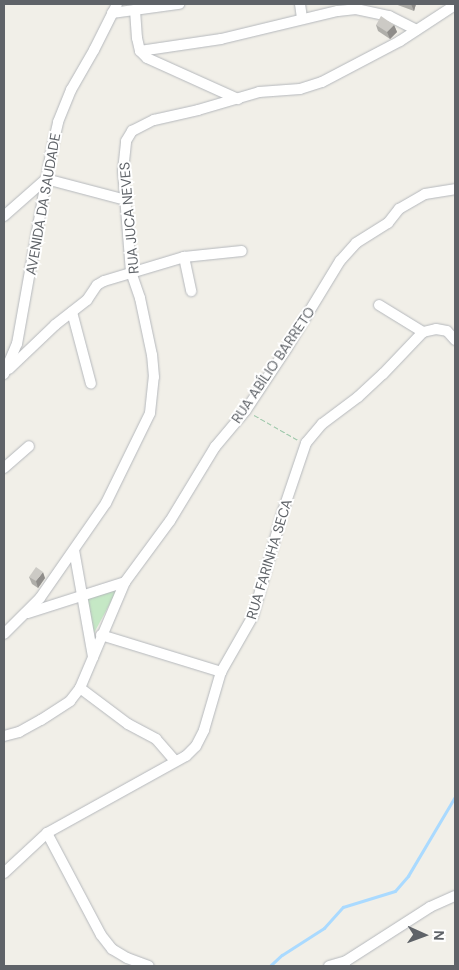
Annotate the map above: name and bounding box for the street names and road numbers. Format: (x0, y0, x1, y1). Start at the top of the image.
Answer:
street label: AVENIDA DA SAUDADE (22, 132, 64, 276)
street label: RUA JUCA NEVES (116, 161, 142, 275)
street label: RUA ABÍLIO BARRETO (228, 304, 318, 426)
street label: RUA FARINHA SECA (243, 497, 295, 621)

